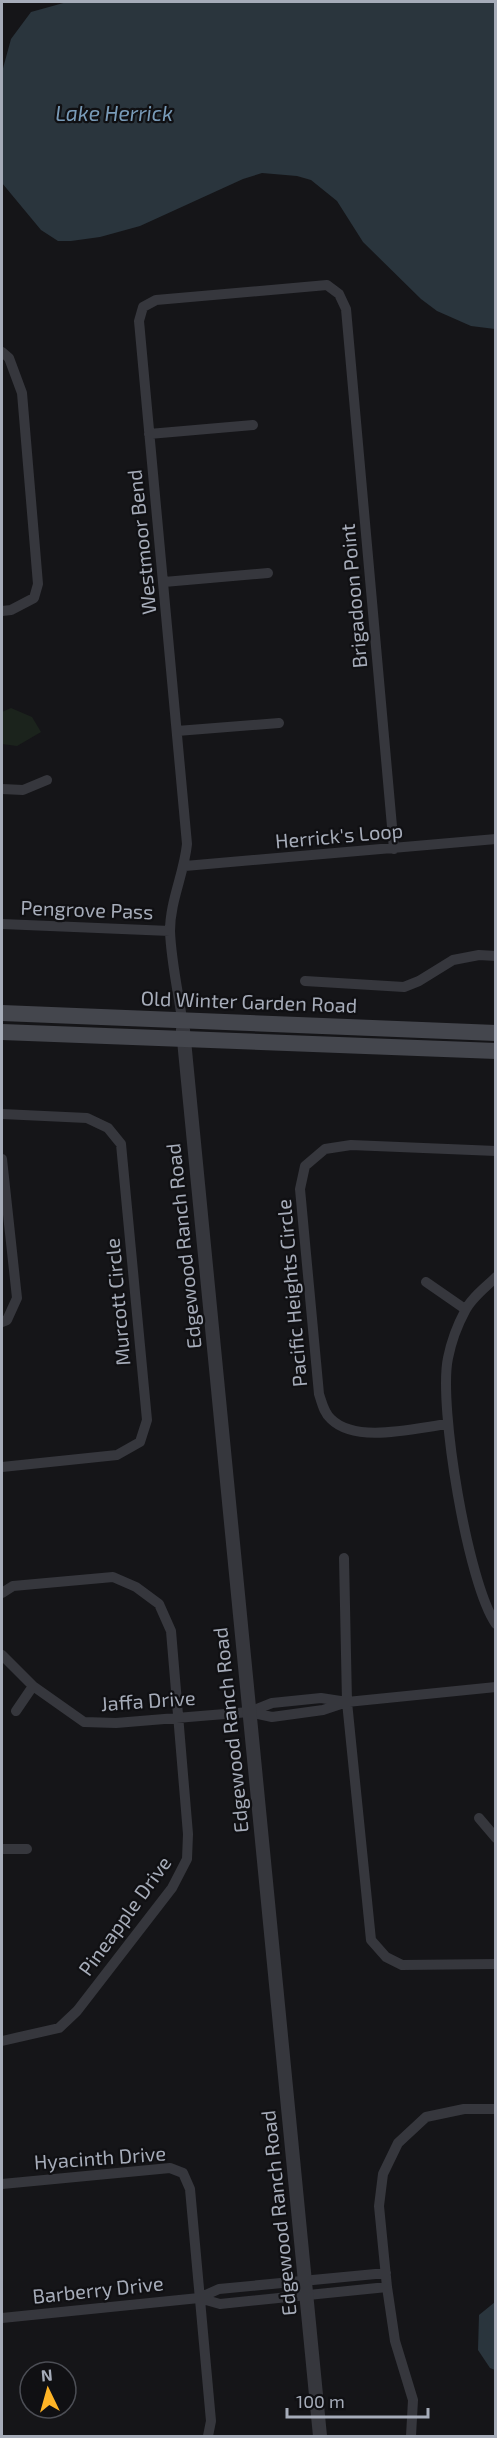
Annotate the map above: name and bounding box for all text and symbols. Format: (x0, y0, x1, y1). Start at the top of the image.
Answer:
water label: Lake Herrick (55, 100, 173, 125)
street label: Westmoor Bend (121, 468, 161, 616)
street label: Brigadoon Point (335, 522, 371, 669)
street label: Herrick's Loop (274, 817, 404, 853)
street label: Pengrove Pass (20, 895, 154, 923)
street label: Old Winter Garden Road (140, 985, 358, 1017)
street label: Edgewood Ranch Road (160, 1142, 206, 1350)
street label: Pacific Heights Circle (271, 1198, 311, 1388)
street label: Murcott Circle (99, 1237, 135, 1367)
street label: Edgewood Ranch Road (207, 1626, 253, 1834)
street label: Jaffa Drive (100, 1685, 196, 1715)
street label: Pineapple Drive (73, 1851, 176, 1980)
street label: Edgewood Ranch Road (255, 2109, 301, 2317)
street label: Hyacinth Drive (33, 2140, 167, 2174)
street label: Barberry Drive (31, 2270, 165, 2308)
north arrow (18, 2360, 78, 2420)
text: N (40, 2365, 53, 2385)
scale bar (287, 2381, 428, 2419)
text: 100 m (296, 2390, 345, 2412)

